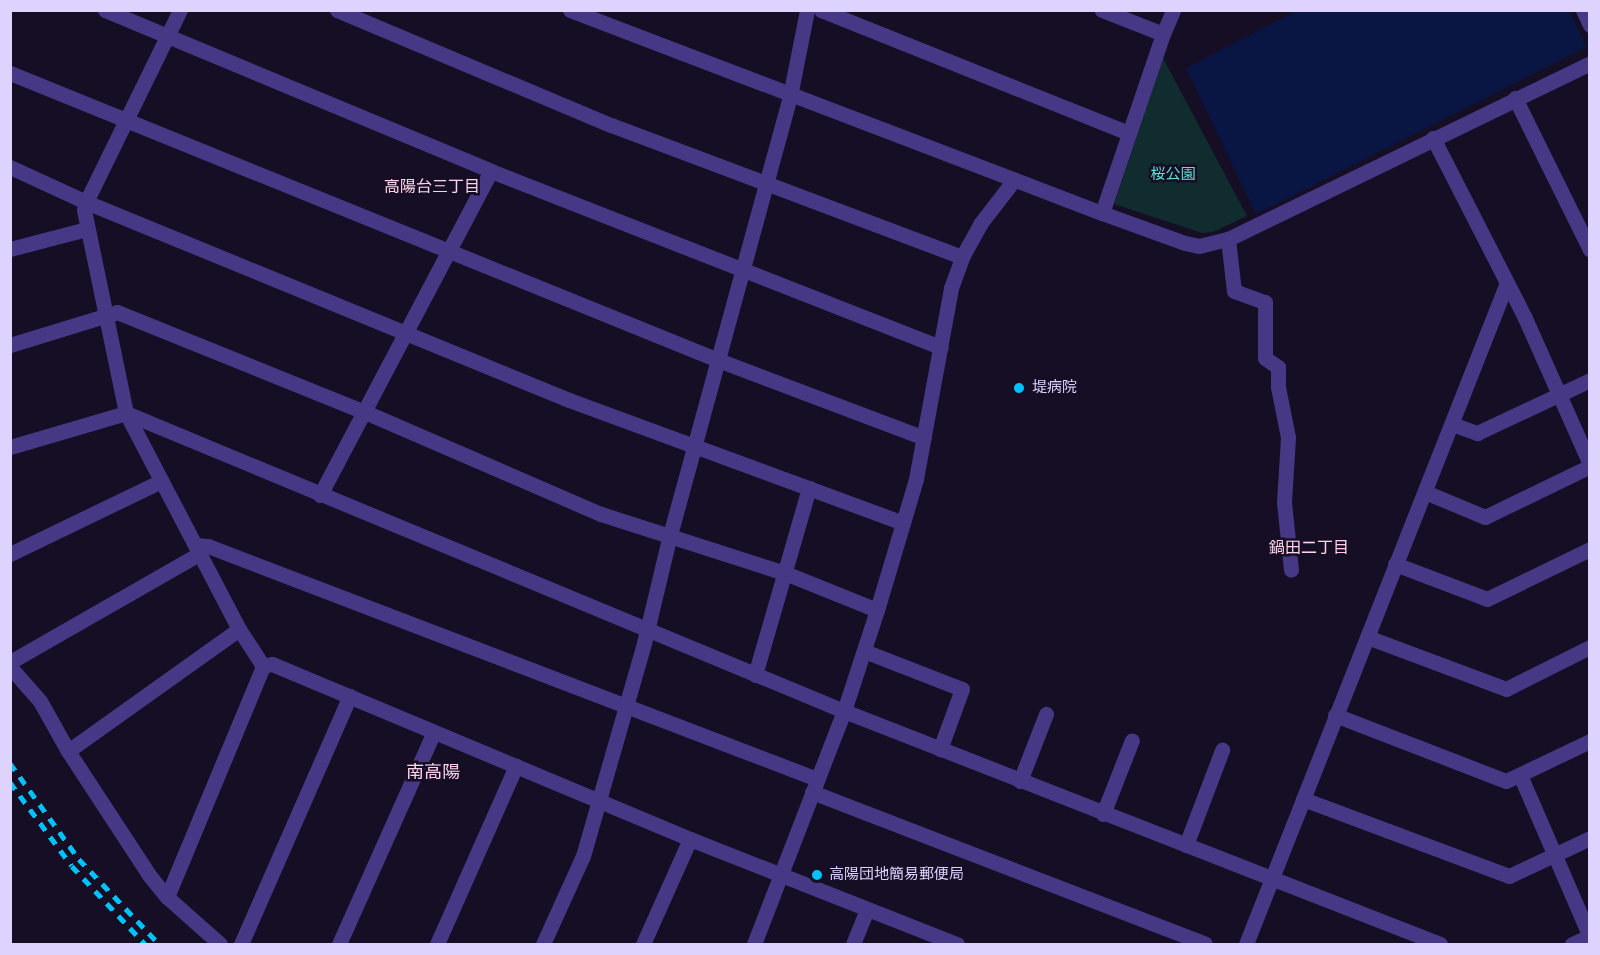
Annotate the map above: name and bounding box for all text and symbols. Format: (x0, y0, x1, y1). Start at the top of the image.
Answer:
park label: 桜公園 (1151, 166, 1195, 184)
district label: 高陽台三丁目 (384, 177, 480, 197)
marker: 堤病院 (1010, 379, 1028, 397)
place label: 堤病院 (1032, 379, 1077, 397)
district label: 鍋田二丁目 (1269, 538, 1349, 558)
district label: 南高陽 (406, 761, 460, 783)
place label: 高陽団地簡易郵便局 (829, 866, 964, 884)
marker: 高陽団地簡易郵便局 (810, 868, 824, 882)

